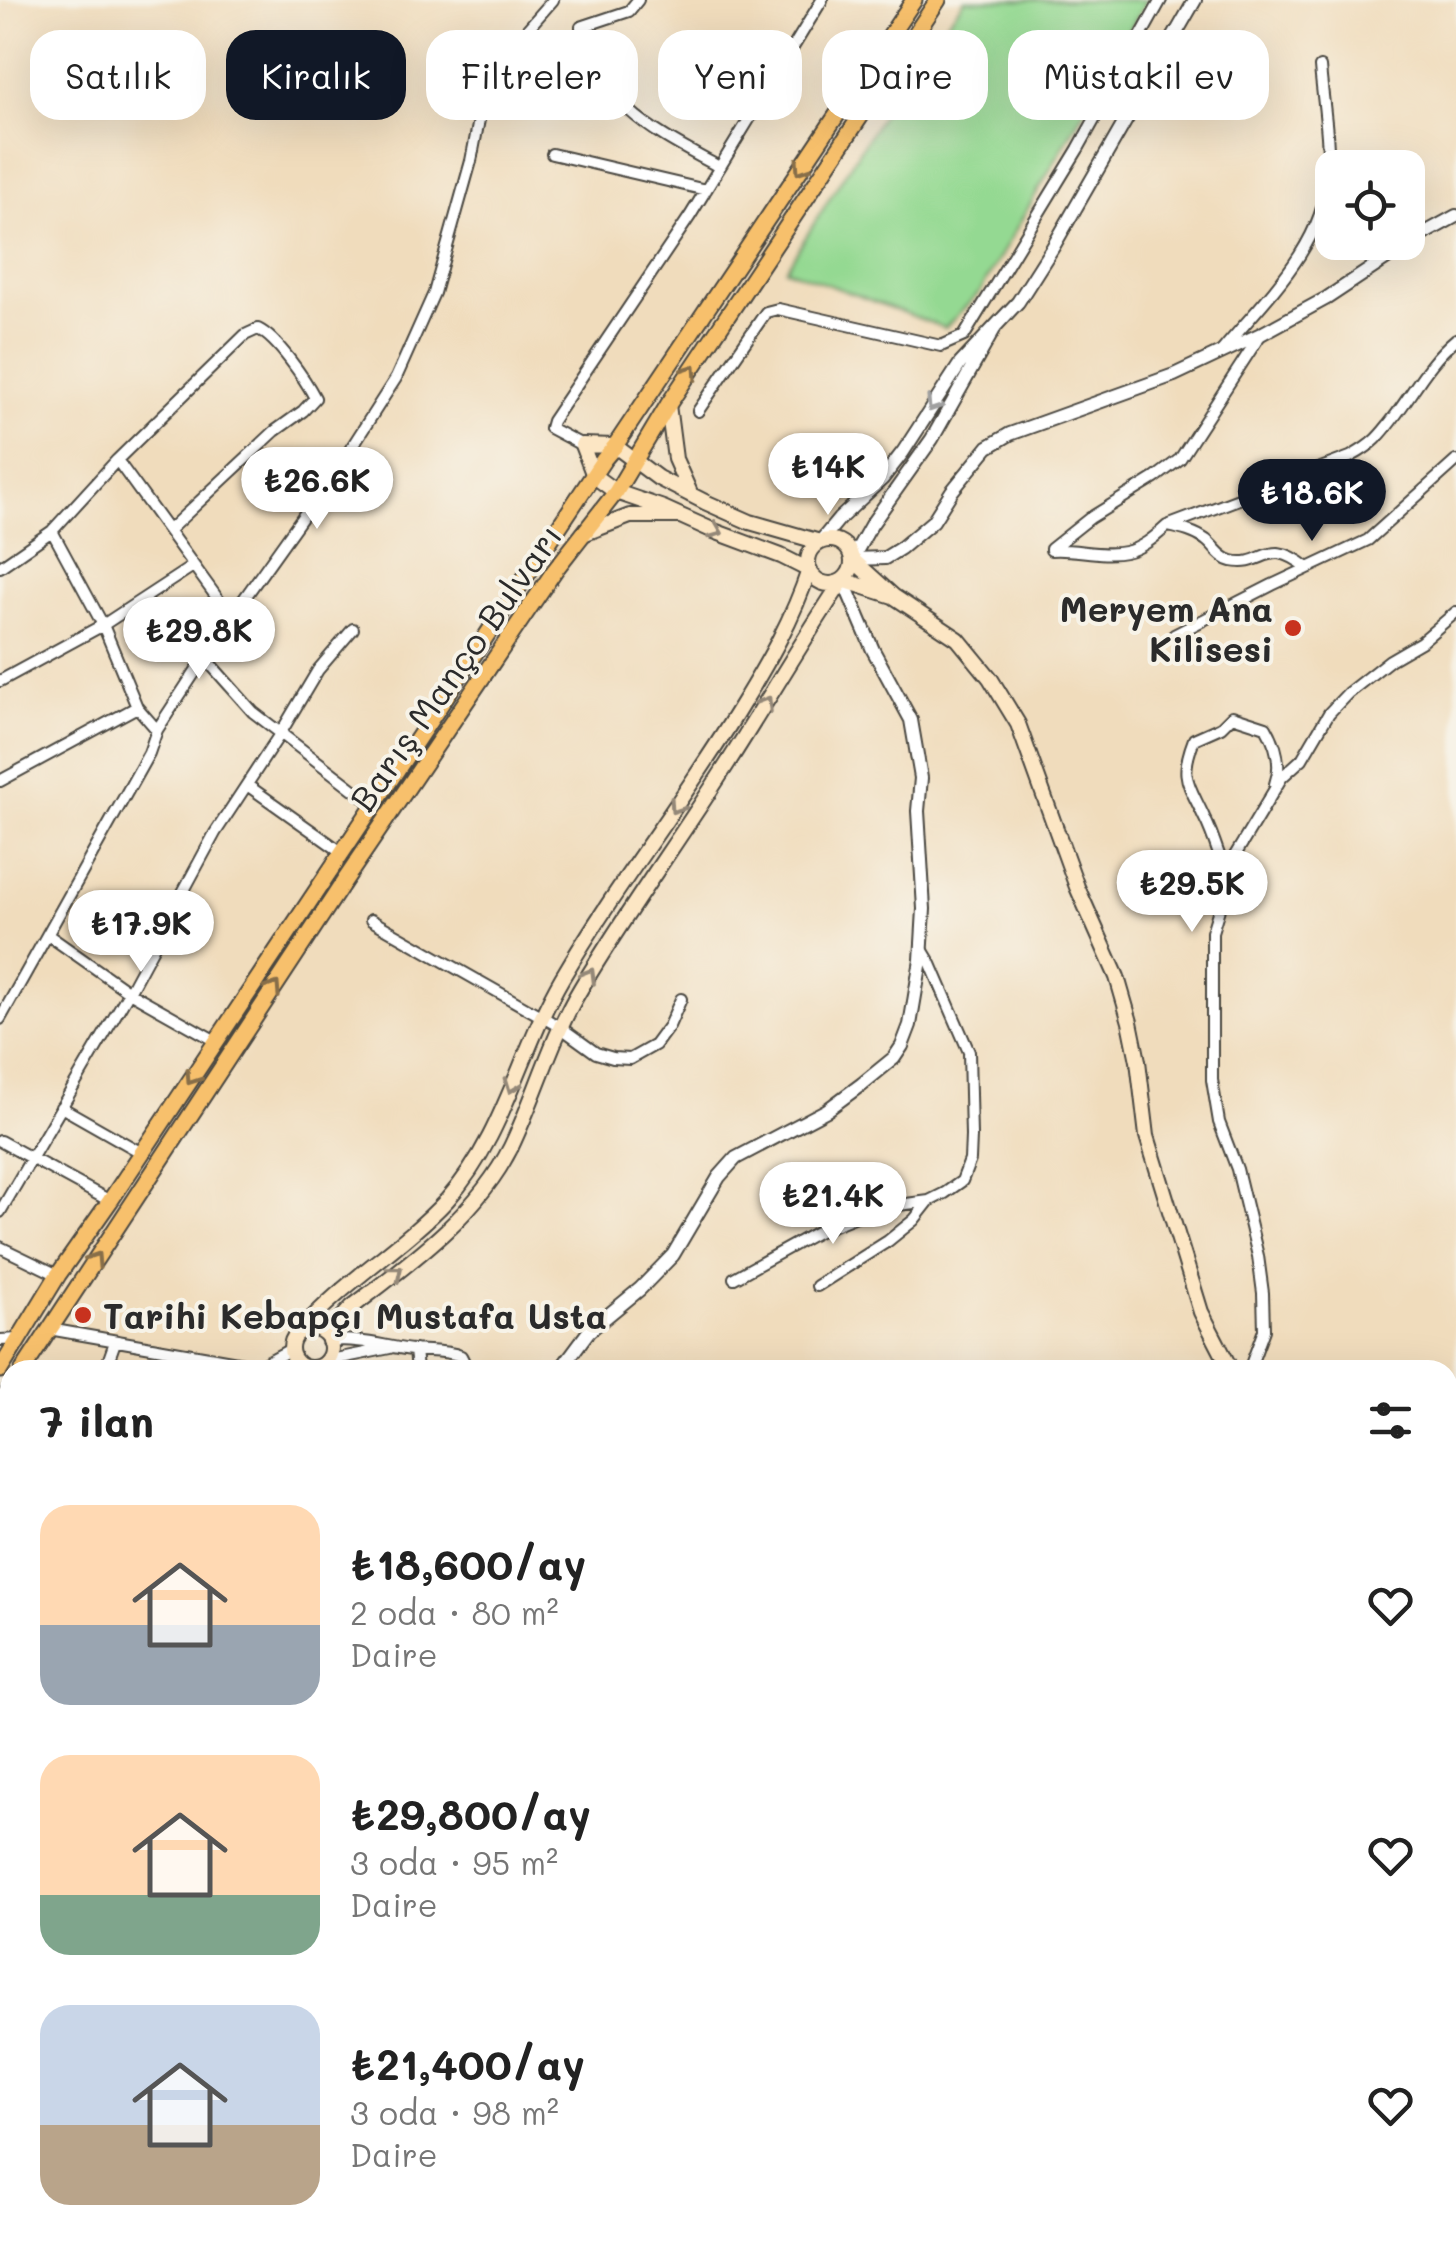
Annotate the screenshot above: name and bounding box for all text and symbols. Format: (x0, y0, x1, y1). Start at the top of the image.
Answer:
chip: Satılık (30, 30, 206, 120)
chip: Kiralık (226, 30, 406, 120)
chip: Filtreler (426, 30, 638, 120)
chip: Yeni (658, 30, 802, 120)
chip: Daire (822, 30, 988, 120)
chip: Müstakil ev (1008, 30, 1269, 120)
map controls (1315, 150, 1425, 260)
button: locate (1315, 150, 1425, 260)
one-way arrow (795, 157, 813, 176)
one-way arrow (679, 363, 697, 382)
one-way arrow (927, 394, 946, 412)
pin: ₺14K (769, 433, 887, 518)
text: ₺14K (790, 444, 866, 486)
pin: ₺26.6K (236, 447, 398, 532)
text: ₺26.6K (263, 458, 371, 500)
pin: ₺18.6K (1231, 459, 1393, 544)
text: ₺18.6K (1260, 470, 1364, 512)
street label: Barış Manço Bulvarı (339, 514, 571, 820)
one-way arrow (705, 519, 723, 539)
place label: Meryem Ana Kilisesi (1059, 585, 1273, 671)
pin: ₺29.8K (118, 597, 280, 682)
text: ₺29.8K (145, 608, 253, 650)
marker: Meryem Ana Kilisesi (1282, 617, 1304, 639)
one-way arrow (754, 696, 773, 714)
one-way arrow (670, 795, 688, 814)
pin: ₺29.5K (1111, 850, 1273, 935)
text: ₺29.5K (1139, 861, 1245, 903)
pin: ₺17.9K (60, 890, 222, 975)
text: ₺17.9K (90, 901, 192, 943)
one-way arrow (577, 968, 596, 986)
one-way arrow (262, 980, 281, 998)
one-way arrow (186, 1067, 204, 1086)
one-way arrow (503, 1076, 523, 1094)
pin: ₺21.4K (752, 1162, 914, 1247)
text: ₺21.4K (781, 1173, 885, 1215)
one-way arrow (83, 1251, 101, 1270)
one-way arrow (385, 1266, 403, 1284)
place label: Tarihi Kebapçı Mustafa Usta (103, 1292, 607, 1338)
marker: Tarihi Kebapçı Mustafa Usta (72, 1304, 94, 1326)
text: 7 ilan (40, 1393, 154, 1448)
icon: filters (1363, 1393, 1418, 1448)
text: ₺18,600/ay (350, 1536, 586, 1591)
icon: home (120, 1545, 240, 1665)
icon: heart (1363, 1578, 1418, 1633)
text: 2 oda · 80 m² (350, 1591, 559, 1633)
text: Daire (350, 1633, 438, 1675)
text: ₺29,800/ay (350, 1786, 591, 1841)
icon: home (120, 1795, 240, 1915)
icon: heart (1363, 1828, 1418, 1883)
text: 3 oda · 95 m² (350, 1841, 558, 1883)
text: Daire (350, 1883, 438, 1925)
text: ₺21,400/ay (350, 2036, 585, 2091)
icon: home (120, 2045, 240, 2165)
icon: heart (1363, 2078, 1418, 2133)
text: 3 oda · 98 m² (350, 2091, 559, 2133)
text: Daire (350, 2133, 438, 2175)

